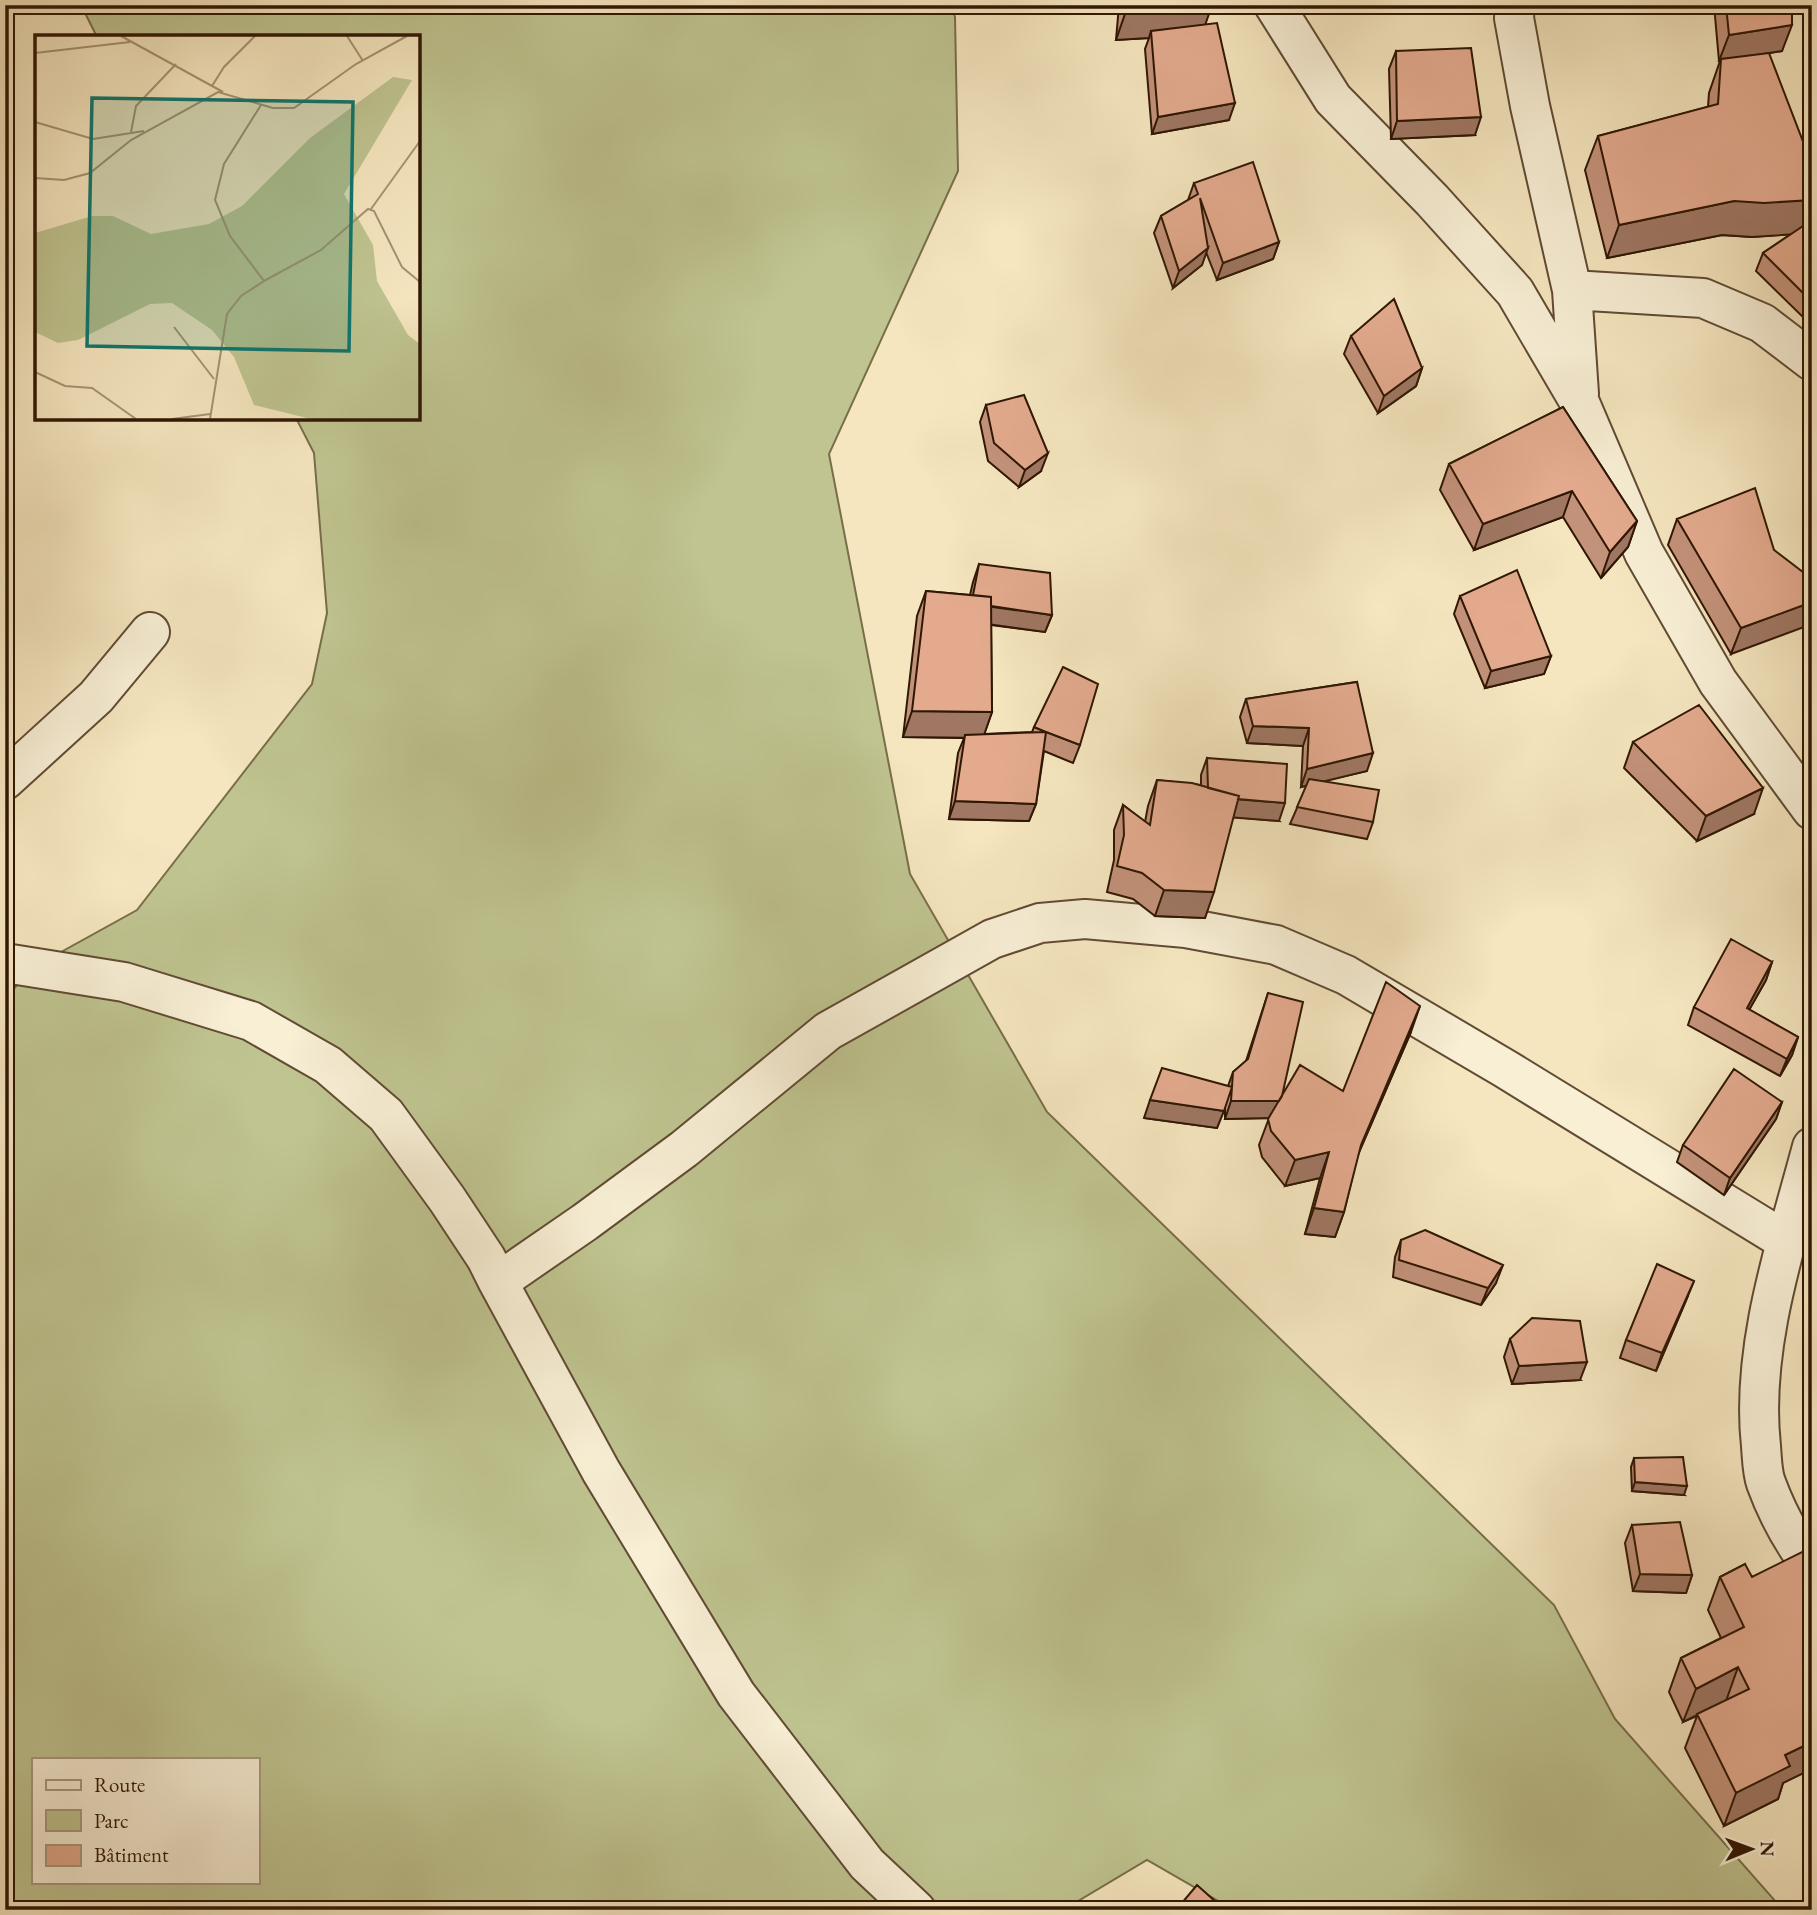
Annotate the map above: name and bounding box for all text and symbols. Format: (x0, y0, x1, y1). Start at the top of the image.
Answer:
inset map (35, 35, 420, 420)
legend (32, 1758, 259, 1884)
text: Route (94, 1771, 145, 1798)
text: Parc (94, 1807, 128, 1834)
north arrow (1716, 1814, 1786, 1884)
text: Bâtiment (94, 1841, 169, 1868)
text: N (1755, 1841, 1780, 1857)

